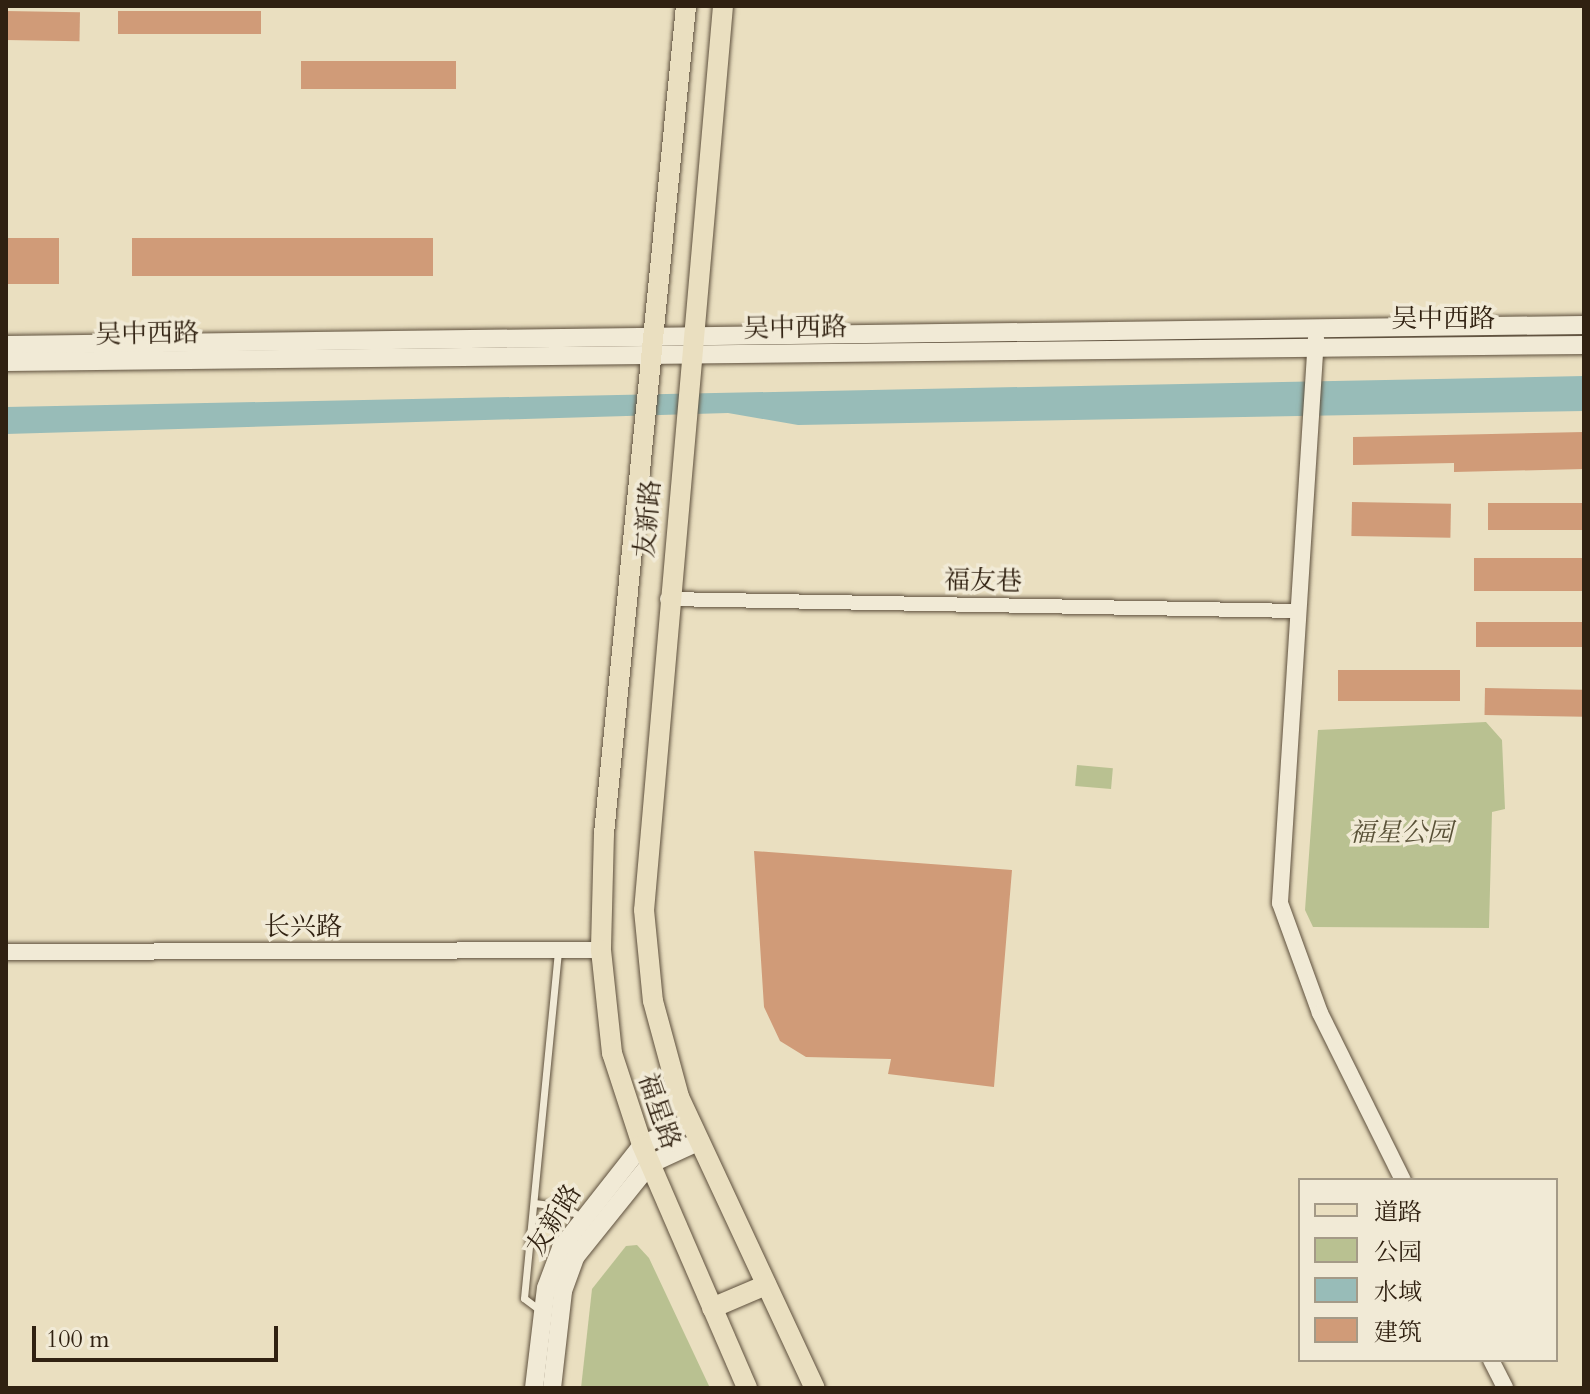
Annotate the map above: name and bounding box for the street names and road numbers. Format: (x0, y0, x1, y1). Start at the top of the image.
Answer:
street label: 吴中西路 (1391, 303, 1495, 335)
street label: 吴中西路 (743, 311, 847, 345)
street label: 吴中西路 (95, 317, 199, 351)
street label: 友新路 (629, 479, 667, 559)
street label: 福友巷 (944, 565, 1022, 597)
street label: 长兴路 (264, 911, 342, 943)
street label: 福星路 (632, 1069, 686, 1153)
street label: 友新路 (520, 1179, 588, 1261)

